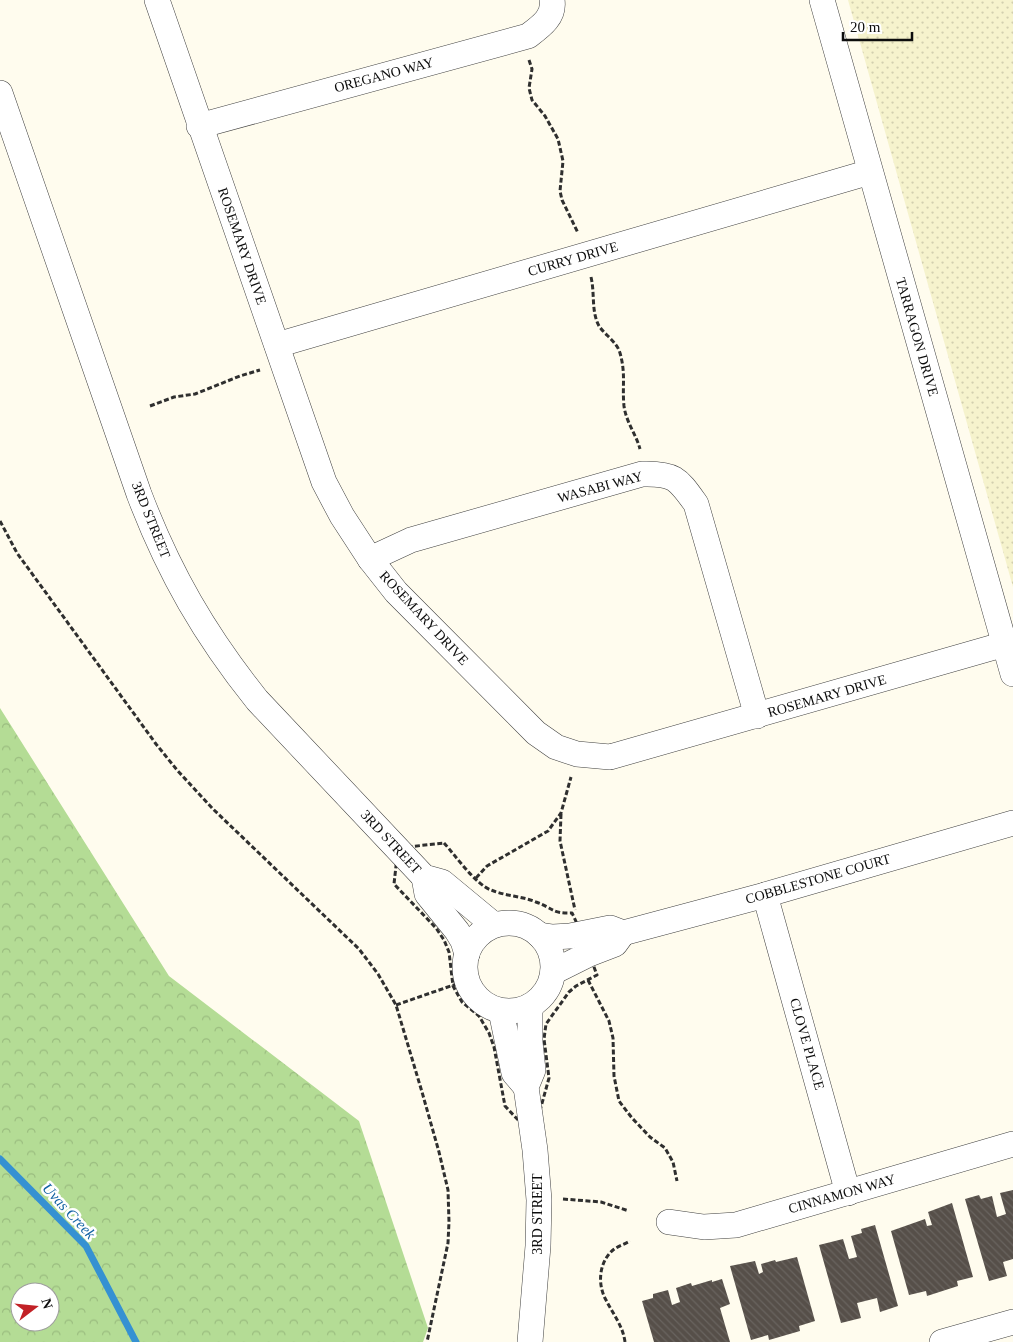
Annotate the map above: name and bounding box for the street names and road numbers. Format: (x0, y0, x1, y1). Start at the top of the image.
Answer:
street label: OREGANO WAY (333, 55, 435, 95)
street label: ROSEMARY DRIVE (215, 186, 269, 306)
street label: CURRY DRIVE (526, 239, 620, 279)
street label: TARRAGON DRIVE (893, 276, 941, 398)
street label: WASABI WAY (556, 468, 644, 506)
street label: 3RD STREET (129, 480, 173, 561)
street label: ROSEMARY DRIVE (377, 568, 471, 668)
street label: ROSEMARY DRIVE (766, 672, 888, 720)
street label: 3RD STREET (358, 807, 425, 877)
street label: COBBLESTONE COURT (744, 851, 893, 907)
street label: CLOVE PLACE (787, 997, 827, 1091)
street label: CINNAMON WAY (787, 1172, 897, 1216)
street label: 3RD STREET (530, 1173, 545, 1255)

